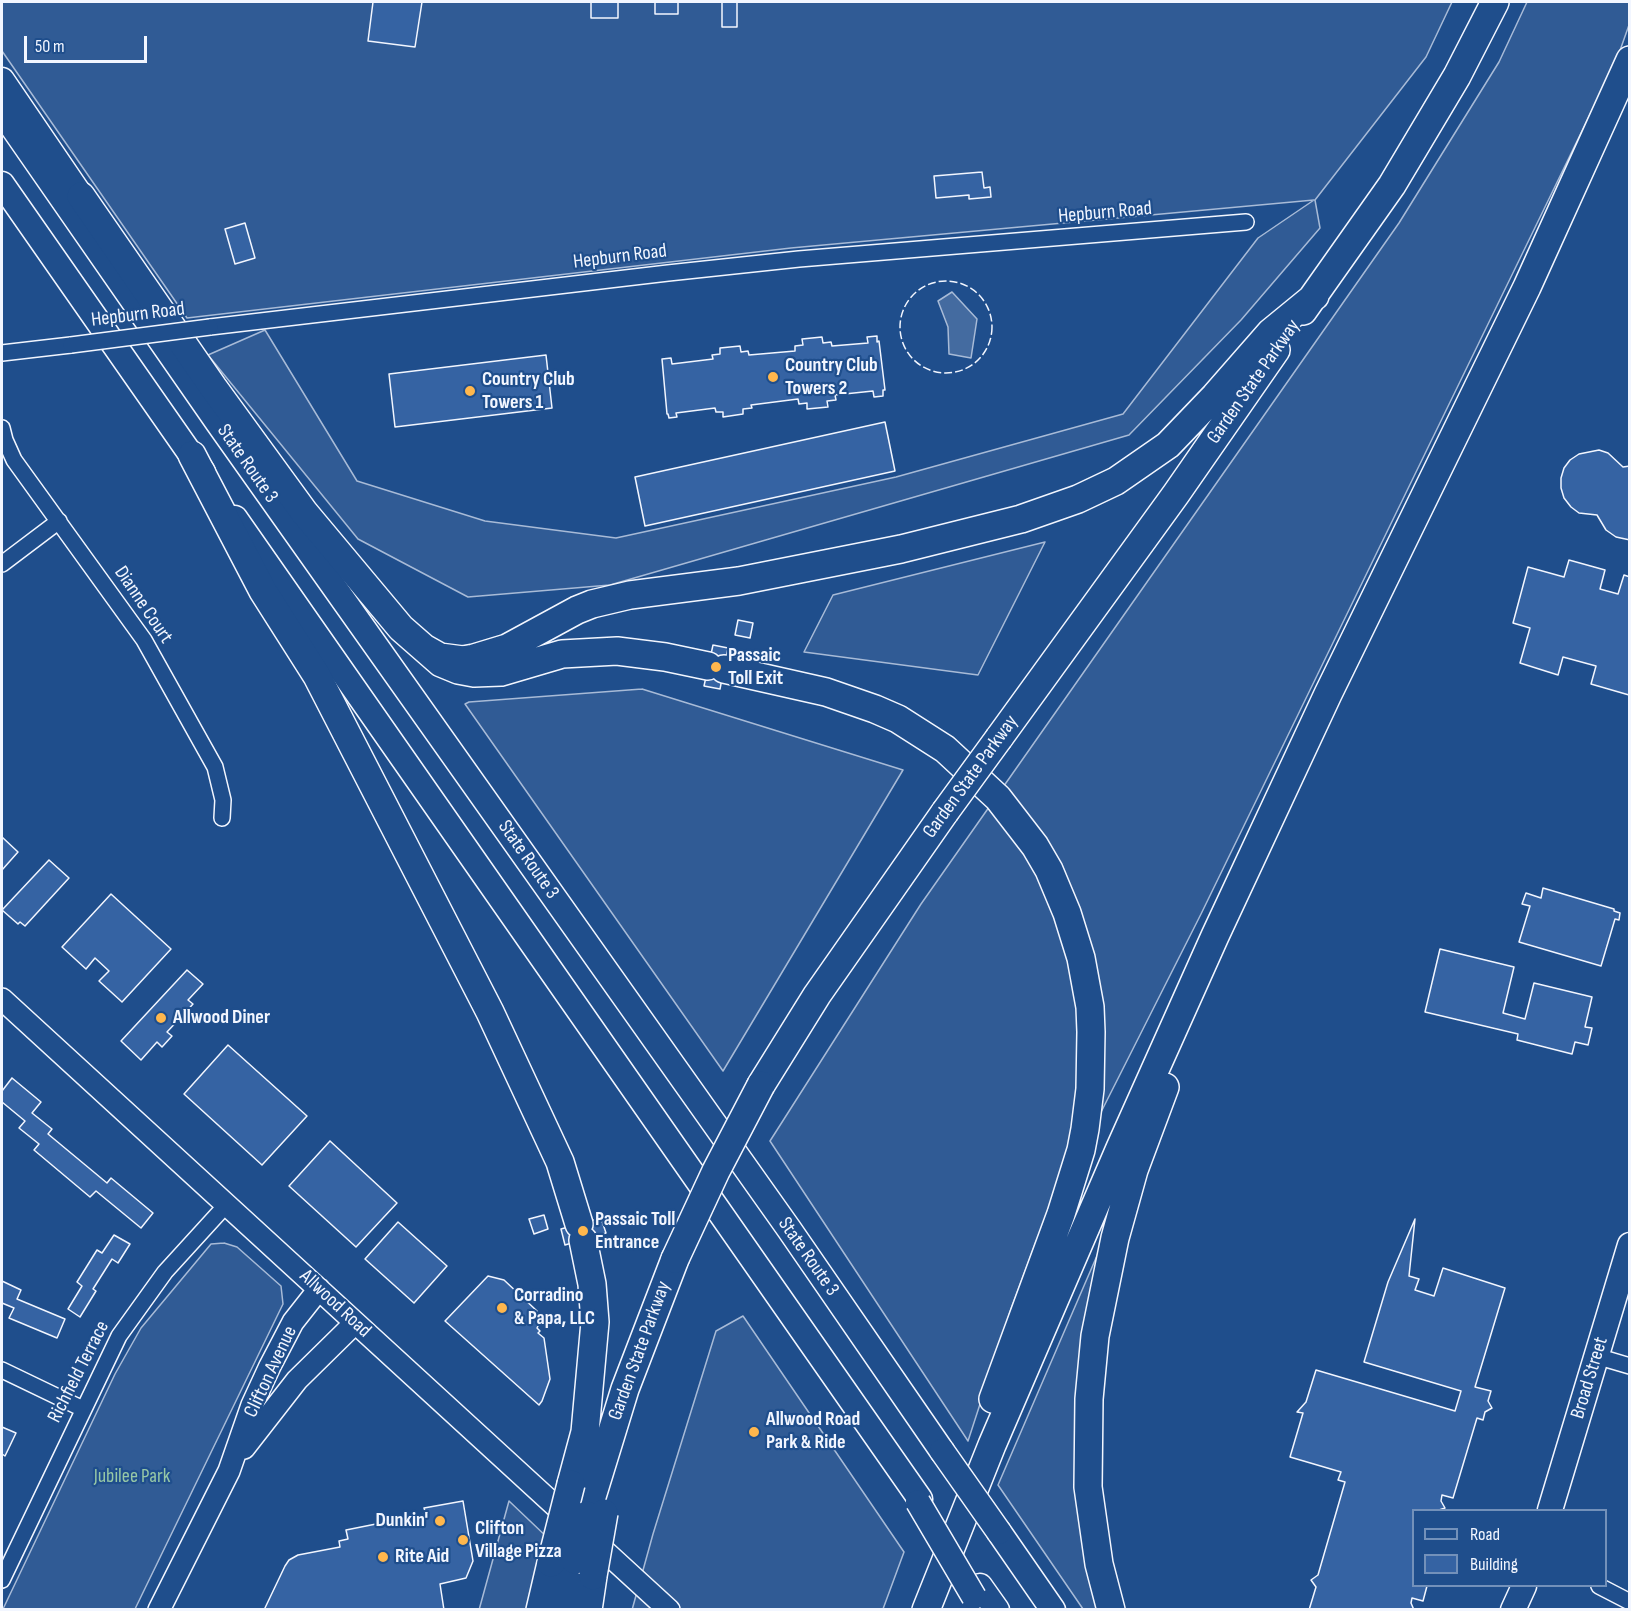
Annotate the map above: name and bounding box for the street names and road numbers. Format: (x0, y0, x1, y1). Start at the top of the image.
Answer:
street label: Hepburn Road (1057, 197, 1153, 229)
street label: Hepburn Road (572, 239, 668, 275)
street label: Hepburn Road (90, 297, 186, 333)
street label: Garden State Parkway (1202, 315, 1306, 449)
street label: State Route 3 (211, 420, 283, 508)
street label: Dianne Court (108, 562, 178, 648)
street label: Garden State Parkway (918, 711, 1024, 843)
street label: State Route 3 (492, 816, 564, 904)
street label: State Route 3 (772, 1213, 844, 1301)
street label: Allwood Road (294, 1265, 376, 1343)
street label: Garden State Parkway (604, 1278, 676, 1424)
street label: Richfield Terrace (43, 1317, 115, 1427)
street label: Clifton Avenue (239, 1322, 303, 1422)
street label: Broad Street (1566, 1334, 1614, 1422)

